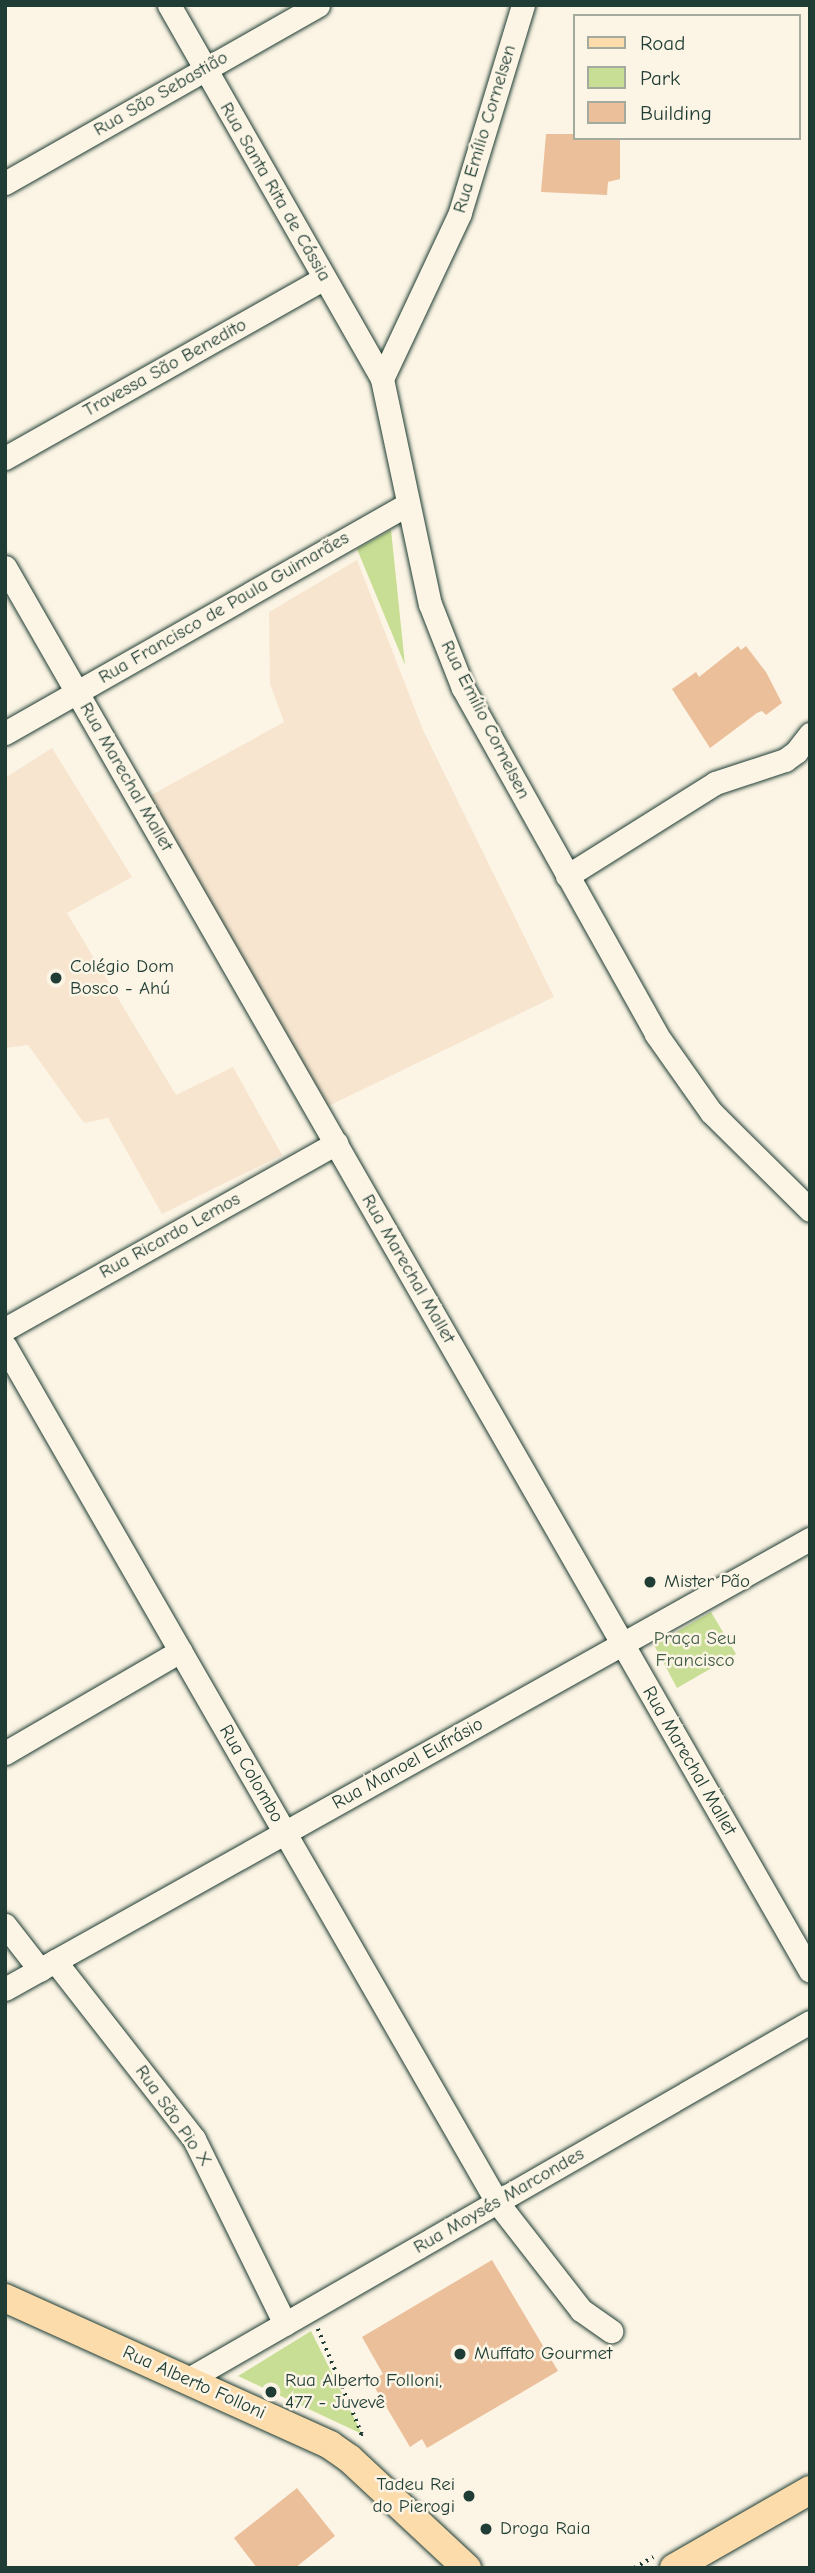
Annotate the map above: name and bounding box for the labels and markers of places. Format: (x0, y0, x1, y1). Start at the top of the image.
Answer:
place label: Colégio Dom Bosco - Ahú (70, 956, 174, 1000)
marker: Colégio Dom Bosco - Ahú (48, 970, 64, 986)
place label: Mister Pão (664, 1571, 750, 1593)
marker: Mister Pão (642, 1574, 658, 1590)
place label: Muffato Gourmet (474, 2343, 613, 2365)
marker: Muffato Gourmet (452, 2346, 468, 2362)
place label: Rua Alberto Folloni, 477 - Juvevê (285, 2370, 442, 2414)
marker: Rua Alberto Folloni, 477 - Juvevê (263, 2384, 279, 2400)
place label: Tadeu Rei do Pierogi (372, 2474, 455, 2518)
marker: Tadeu Rei do Pierogi (461, 2488, 477, 2504)
place label: Droga Raia (500, 2518, 590, 2540)
marker: Droga Raia (478, 2521, 494, 2537)

